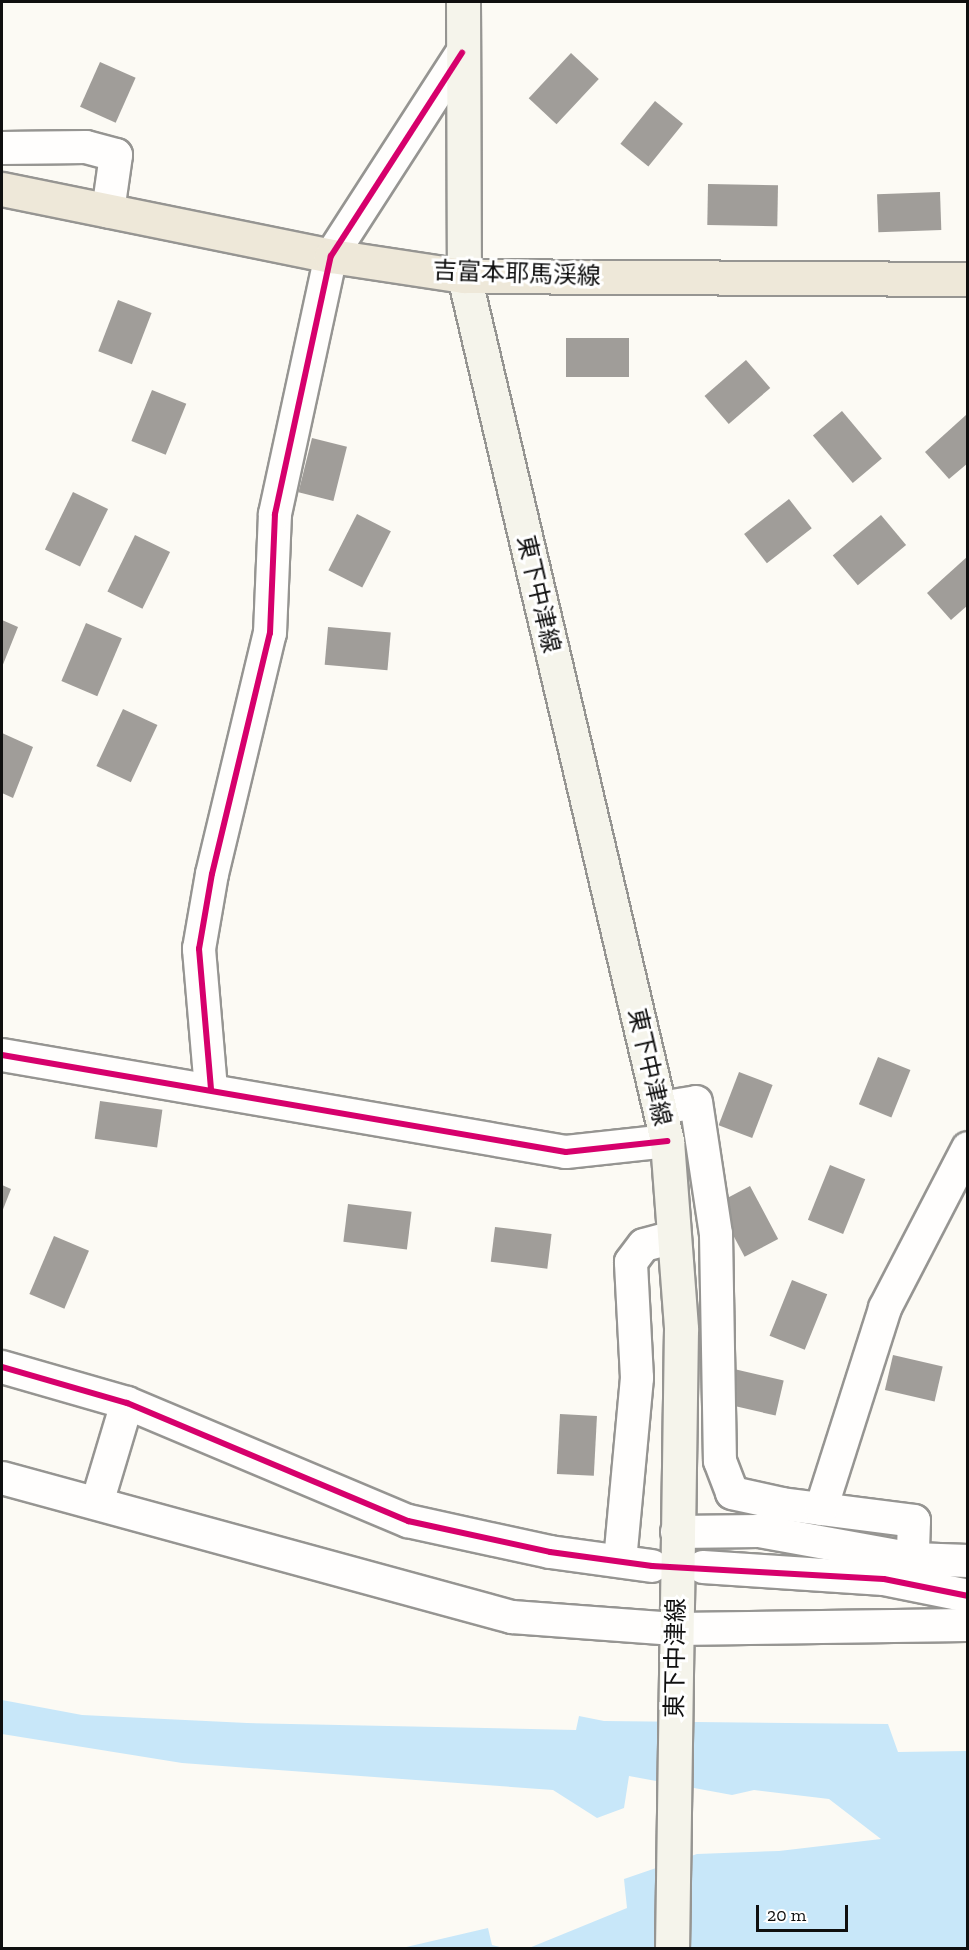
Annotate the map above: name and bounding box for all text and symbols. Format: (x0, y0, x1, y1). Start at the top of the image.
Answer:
street label: 吉富本耶馬渓線 (433, 256, 601, 290)
street label: 東下中津線 (511, 532, 567, 656)
street label: 東下中津線 (622, 1005, 678, 1129)
street label: 東下中津線 (660, 1598, 690, 1718)
scale bar (759, 1893, 850, 1931)
text: 20 m (767, 1904, 806, 1926)

